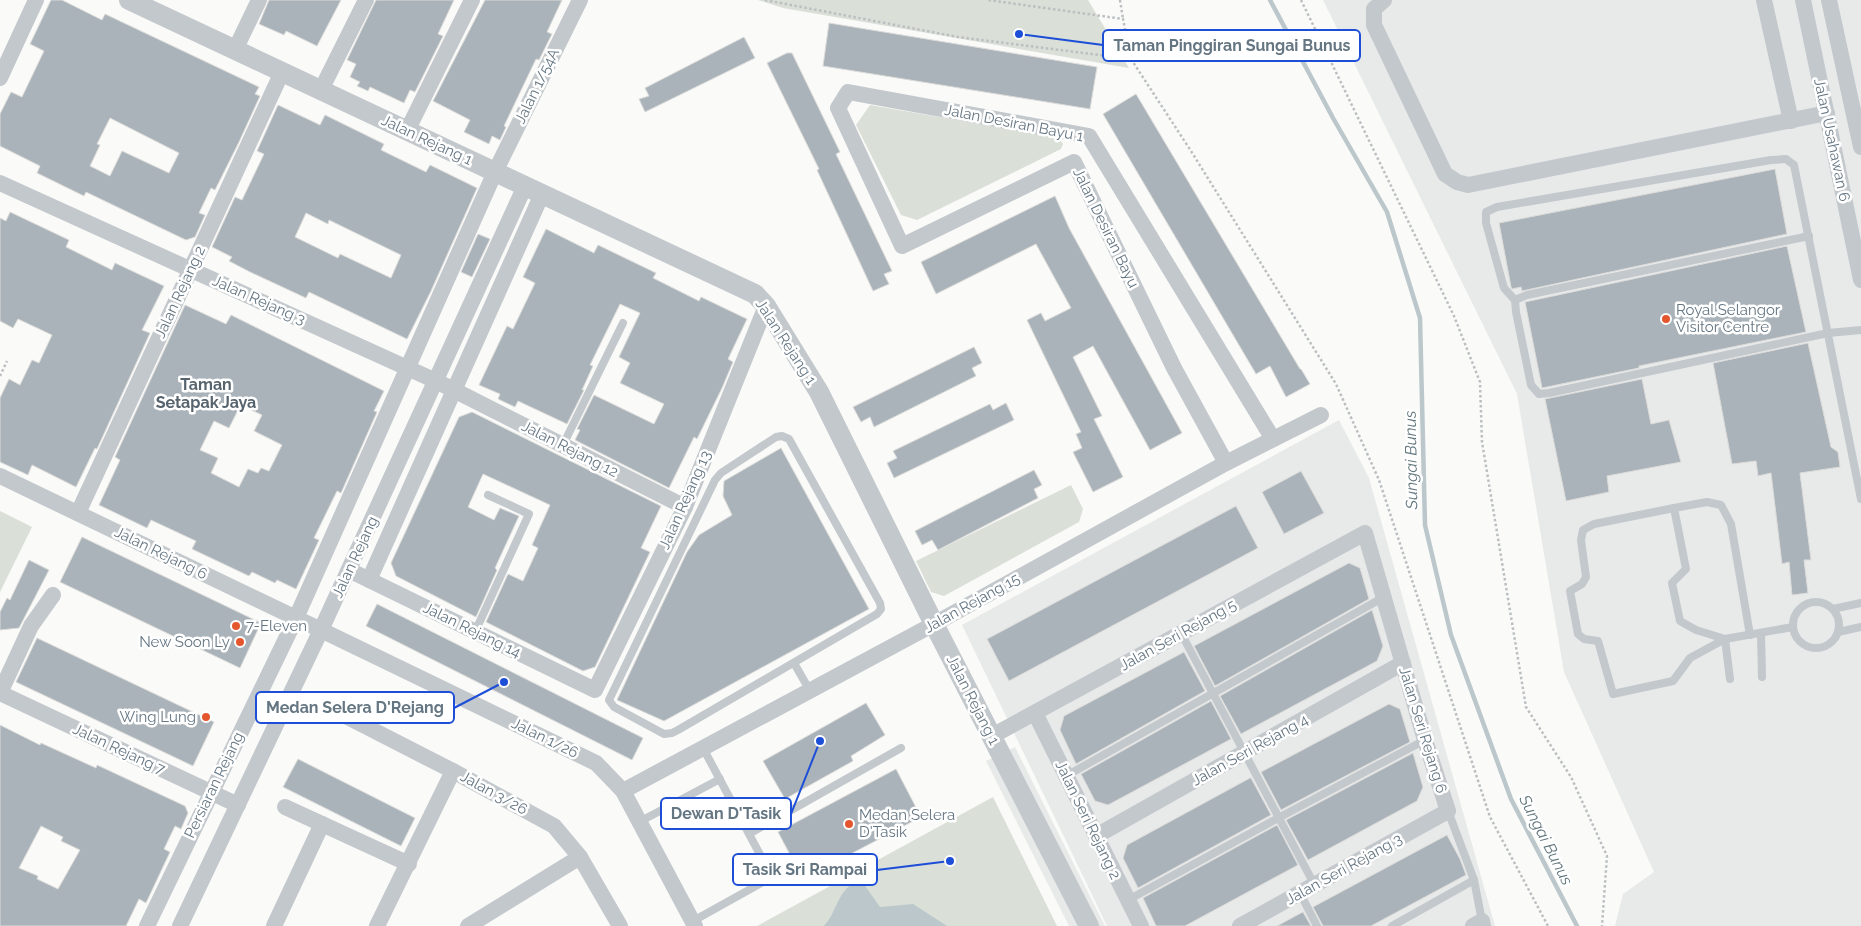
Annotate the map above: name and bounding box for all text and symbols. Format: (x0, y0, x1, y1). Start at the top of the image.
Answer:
callout: Taman Pinggiran Sungai Bunus (1103, 30, 1360, 61)
text: Taman Pinggiran Sungai Bunus (1114, 36, 1351, 55)
street label: Jalan 1/54A (511, 45, 563, 127)
street label: Jalan Usahawan 6 (1810, 77, 1854, 203)
street label: Jalan Desiran Bayu 1 (943, 101, 1086, 145)
street label: Jalan Rejang 1 (379, 111, 476, 169)
street label: Jalan Desiran Bayu (1069, 165, 1143, 291)
street label: Jalan Rejang 2 (151, 243, 209, 341)
street label: Jalan Rejang 3 (210, 271, 308, 329)
street label: Jalan Rejang 1 (752, 296, 821, 389)
place label: Royal Selangor Visitor Centre (1676, 301, 1781, 336)
marker: Royal Selangor Visitor Centre (1660, 313, 1672, 325)
district label: Taman Setapak Jaya (156, 375, 256, 412)
water label: Sungai Bunus (1401, 410, 1421, 510)
street label: Jalan Rejang 12 (519, 417, 622, 481)
street label: Jalan Rejang 13 (655, 448, 715, 552)
street label: Jalan Rejang (328, 513, 382, 601)
street label: Jalan Rejang 6 (112, 523, 210, 583)
street label: Jalan Rejang 15 (921, 569, 1023, 637)
street label: Jalan Seri Rejang 5 (1117, 596, 1239, 674)
street label: Jalan Rejang 14 (420, 599, 524, 661)
place label: 7-Eleven (246, 617, 307, 635)
marker: 7-Eleven (230, 620, 242, 632)
place label: New Soon Ly (139, 633, 230, 651)
marker: New Soon Ly (234, 636, 246, 648)
street label: Jalan Rejang 1 (943, 652, 1004, 748)
street label: Jalan Seri Rejang 6 (1395, 665, 1451, 795)
callout: Medan Selera D'Rejang (256, 692, 454, 723)
text: Medan Selera D'Rejang (266, 698, 444, 717)
place label: Wing Lung (120, 708, 196, 726)
marker: Wing Lung (200, 711, 212, 723)
street label: Jalan Seri Rejang 4 (1189, 711, 1311, 789)
street label: Jalan 1/26 (509, 714, 581, 762)
street label: Jalan Rejang 7 (70, 720, 168, 778)
street label: Persiaran Rejang (181, 729, 247, 841)
street label: Jalan Seri Rejang 2 (1051, 758, 1125, 882)
street label: Jalan 3/26 (457, 767, 531, 819)
water label: Sungai Bunus (1515, 791, 1577, 889)
callout: Dewan D'Tasik (661, 798, 791, 829)
text: Dewan D'Tasik (671, 804, 781, 823)
place label: Medan Selera D'Tasik (859, 806, 955, 841)
marker: Medan Selera D'Tasik (843, 818, 855, 830)
street label: Jalan Seri Rejang 3 (1283, 830, 1405, 908)
callout: Tasik Sri Rampai (733, 854, 877, 885)
text: Tasik Sri Rampai (743, 860, 867, 879)

